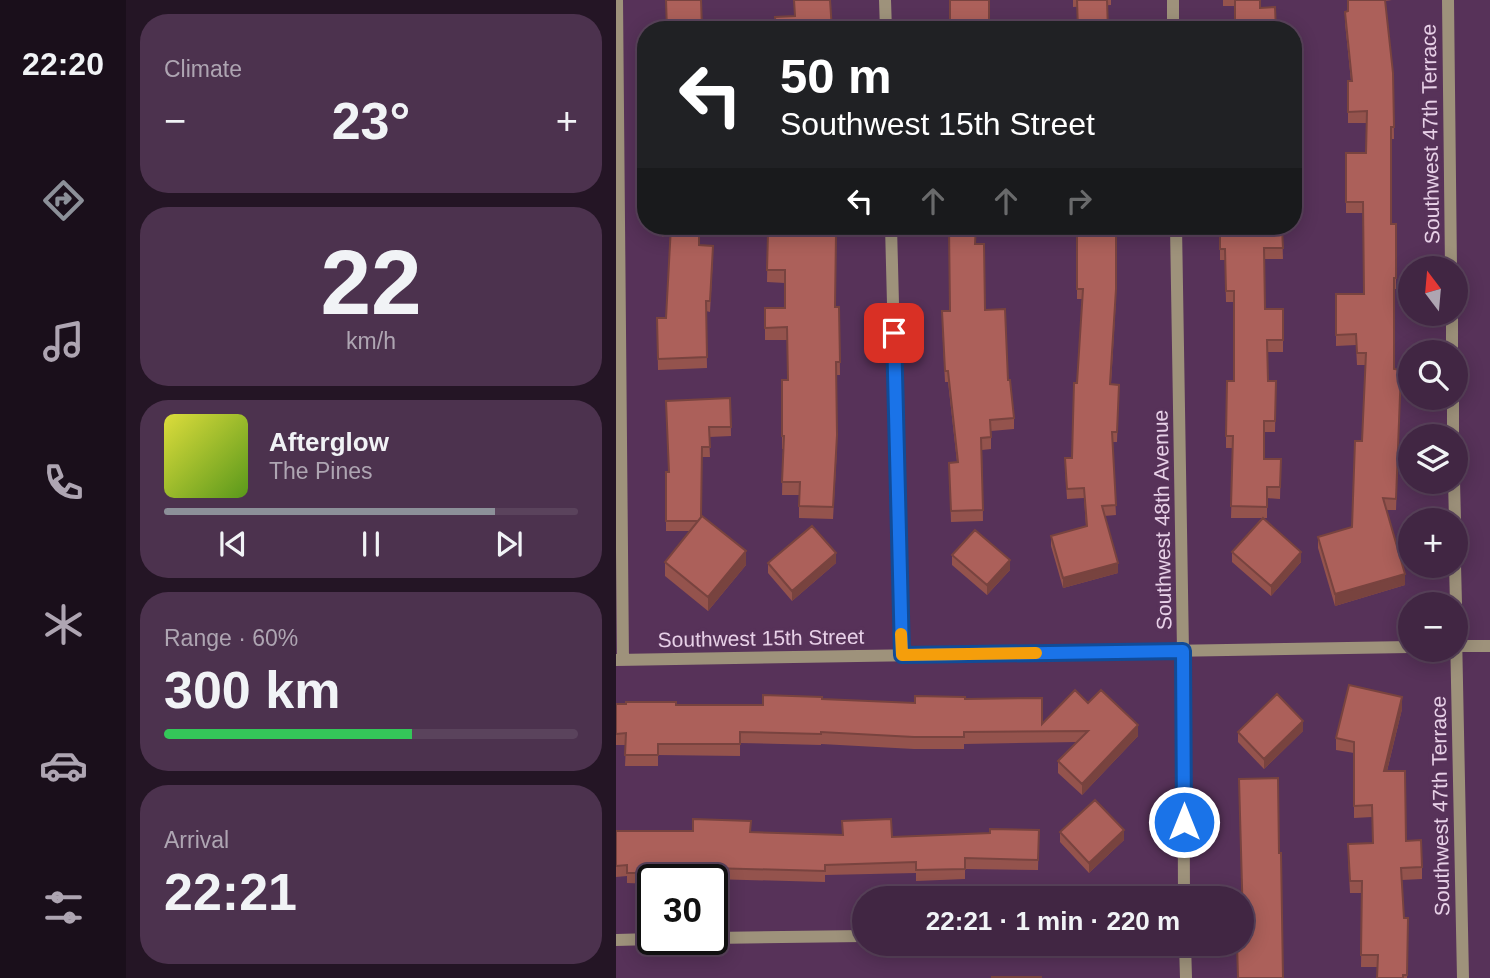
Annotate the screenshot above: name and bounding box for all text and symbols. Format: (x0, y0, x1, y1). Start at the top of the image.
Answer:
street label: Southwest 47th Terrace (1417, 24, 1443, 244)
text: 22:20 (22, 46, 104, 82)
icon: left (665, 49, 756, 140)
text: 50 m (780, 49, 892, 103)
text: Climate (164, 56, 242, 82)
text: 23° (332, 92, 410, 150)
text: − (164, 100, 186, 142)
text: + (556, 100, 578, 142)
text: Southwest 15th Street (780, 106, 1095, 142)
icon: directions (39, 176, 88, 225)
icon: left (841, 182, 879, 220)
icon: ahead (914, 182, 952, 220)
icon: ahead (987, 182, 1025, 220)
icon: right (1060, 182, 1098, 220)
text: 22 (320, 232, 422, 333)
north arrow (1398, 256, 1468, 326)
map controls (1398, 256, 1468, 662)
pin (864, 303, 924, 363)
icon: arrive (875, 314, 913, 352)
icon: music (39, 317, 88, 366)
text: km/h (346, 328, 396, 354)
button: search (1398, 340, 1468, 410)
street label: Southwest 48th Avenue (1149, 410, 1175, 630)
button: layers (1398, 424, 1468, 494)
text: Afterglow (269, 427, 389, 457)
icon: phone (39, 458, 88, 507)
text: The Pines (269, 458, 373, 484)
button: + (1398, 508, 1468, 578)
icon: previous (214, 525, 252, 563)
icon: pause (352, 525, 390, 563)
icon: next (490, 525, 528, 563)
button: − (1398, 592, 1468, 662)
icon: climate (39, 600, 88, 649)
text: Range · 60% (164, 625, 298, 651)
street label: Southwest 15th Street (657, 625, 865, 651)
text: 300 km (164, 661, 340, 719)
street label: Southwest 47th Terrace (1427, 696, 1453, 916)
icon: car (39, 741, 88, 790)
position arrow (1147, 785, 1221, 859)
text: Arrival (164, 827, 229, 853)
text: 22:21 (164, 863, 297, 921)
speed limit sign: 30 (637, 864, 728, 955)
icon: filters (39, 883, 88, 932)
text: 22:21 · 1 min · 220 m (926, 906, 1180, 936)

